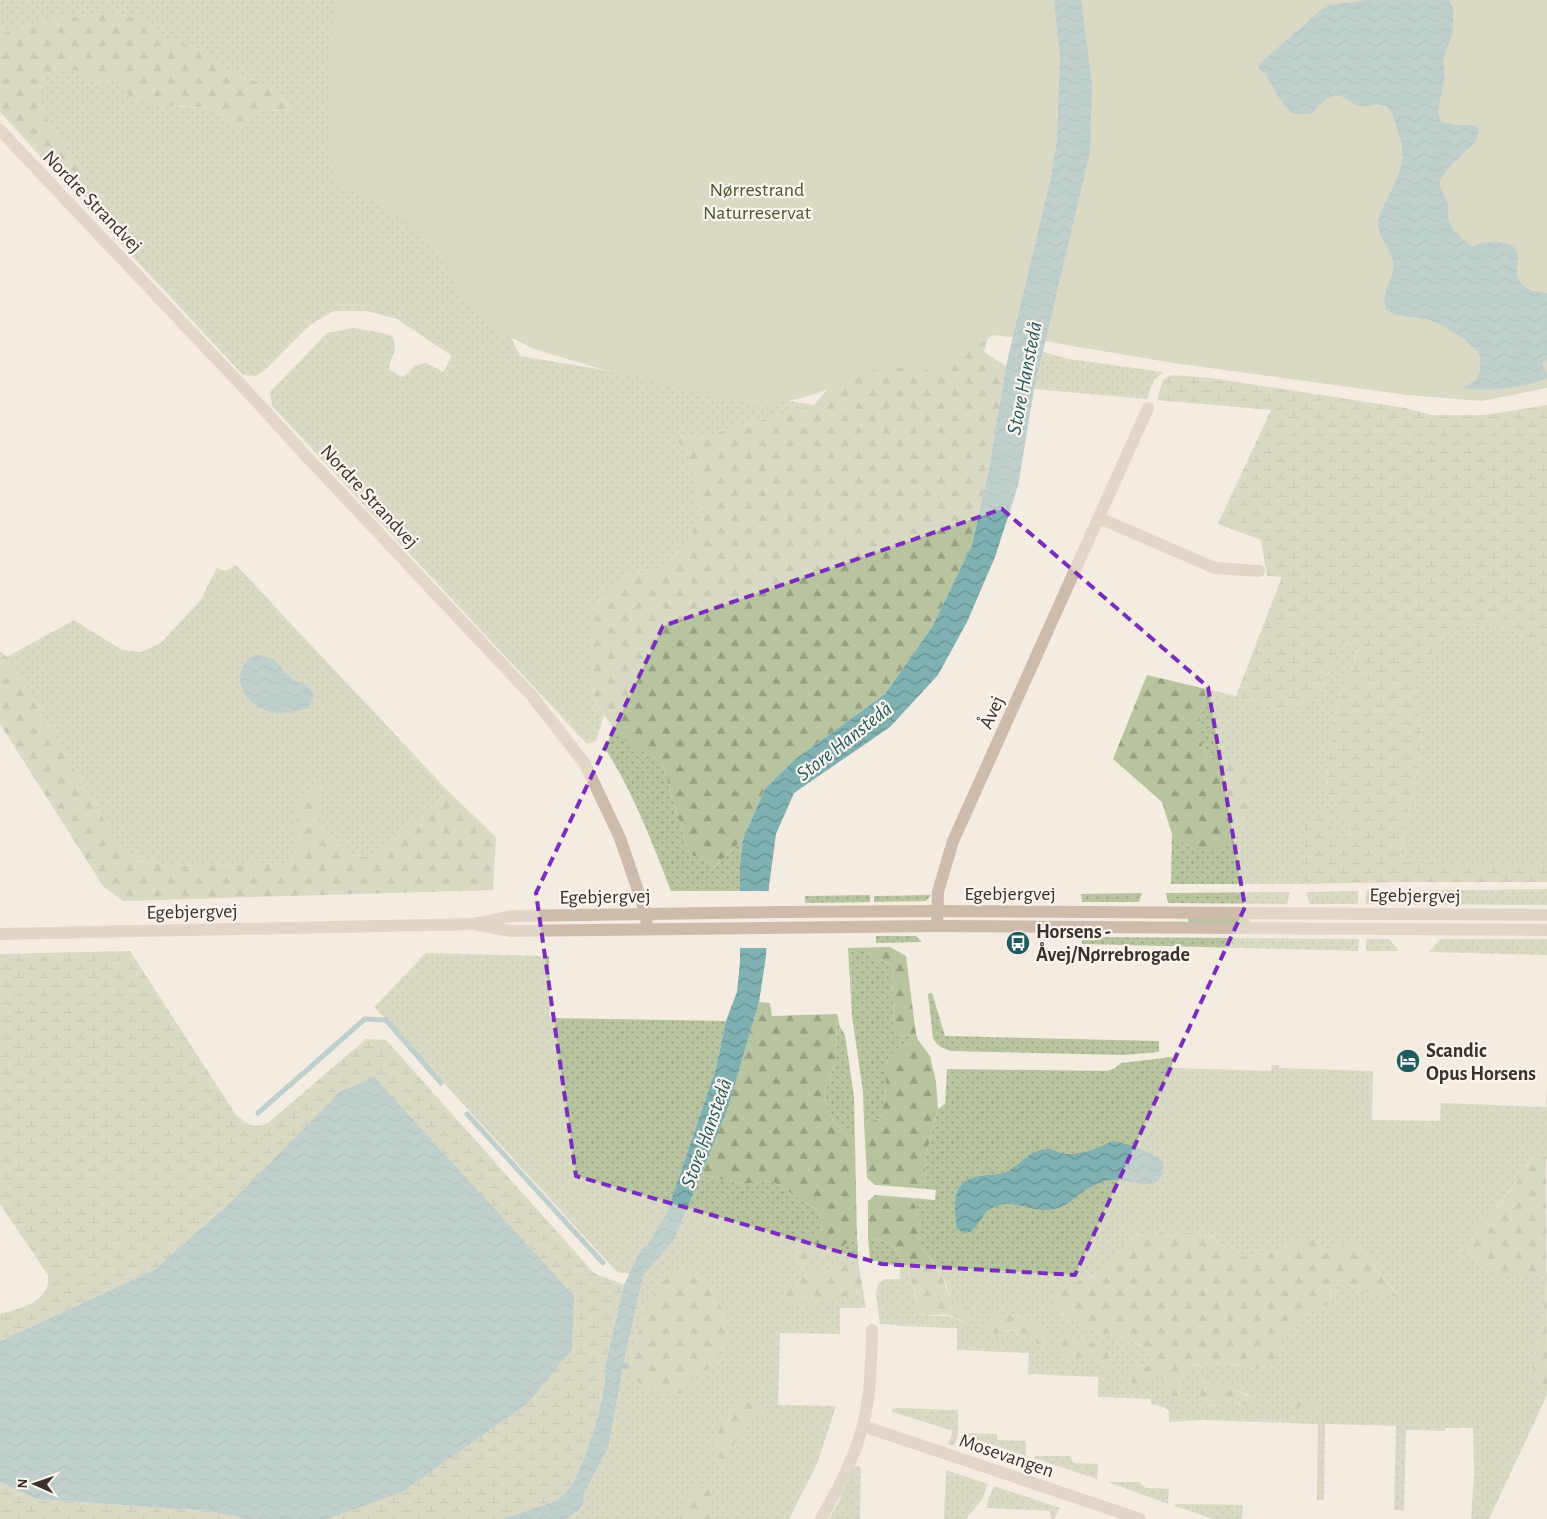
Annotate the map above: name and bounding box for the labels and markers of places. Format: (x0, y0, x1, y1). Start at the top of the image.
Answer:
place label: Horsens - Åvej/Nørrebrogade (1036, 922, 1190, 965)
bus stop icon: Horsens - Åvej/Nørrebrogade (1005, 930, 1031, 956)
place label: Scandic Opus Horsens (1426, 1041, 1536, 1084)
hotel icon: Scandic Opus Horsens (1395, 1048, 1421, 1074)

